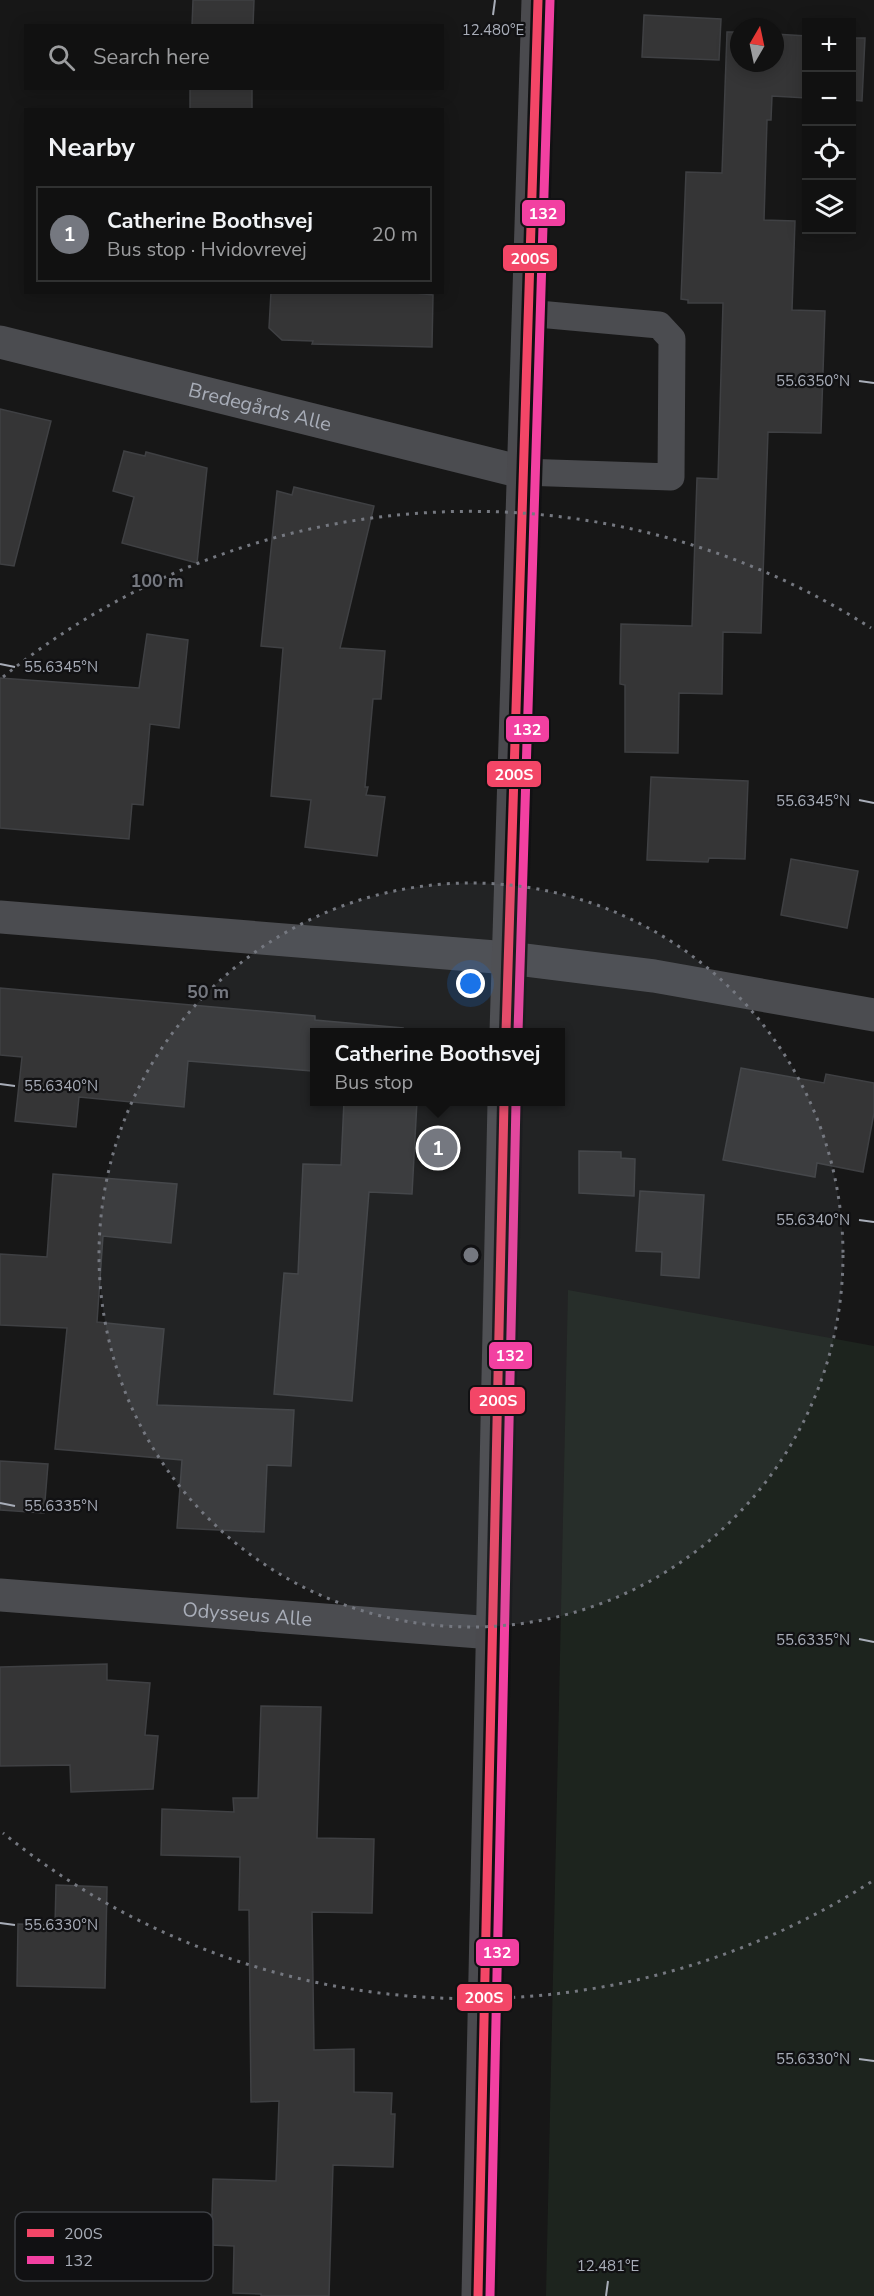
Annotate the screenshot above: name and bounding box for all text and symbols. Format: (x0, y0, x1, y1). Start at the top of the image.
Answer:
north arrow (730, 18, 784, 72)
map controls (802, 18, 856, 234)
button: + (802, 18, 856, 72)
text: 12.480°E (462, 20, 524, 40)
search box (24, 24, 444, 90)
icon: search (45, 41, 78, 74)
text: Search here (93, 42, 210, 72)
button: − (802, 72, 856, 126)
button: locate (802, 126, 856, 180)
text: Nearby (48, 130, 135, 165)
button: layers (802, 180, 856, 234)
line badge: 132 (521, 199, 566, 227)
text: 132 (529, 203, 557, 225)
text: Catherine Boothsvej (107, 206, 313, 236)
text: 1 (64, 221, 76, 248)
text: 20 m (372, 221, 418, 248)
text: Bus stop · Hvidovrevej (107, 236, 307, 263)
line badge: 200S (502, 244, 558, 272)
text: 200S (511, 248, 549, 270)
text: 55.6350°N (776, 371, 850, 391)
street label: Bredegårds Alle (186, 376, 334, 438)
text: 100 m (130, 569, 184, 593)
text: 55.6345°N (24, 657, 98, 677)
line badge: 132 (505, 715, 550, 743)
text: 132 (513, 719, 541, 741)
line badge: 200S (486, 760, 542, 788)
text: 200S (495, 764, 533, 786)
text: 55.6345°N (776, 791, 850, 811)
your location (456, 969, 485, 998)
text: 50 m (187, 980, 229, 1004)
popup (310, 1028, 565, 1106)
text: Catherine Boothsvej (335, 1039, 541, 1069)
text: Bus stop (335, 1069, 413, 1096)
text: 55.6340°N (24, 1076, 98, 1096)
pin: 1 (418, 1126, 458, 1170)
text: 55.6340°N (776, 1210, 850, 1230)
centre of rings (461, 1245, 481, 1265)
line badge: 132 (488, 1341, 533, 1370)
text: 132 (496, 1345, 524, 1367)
line badge: 200S (469, 1386, 526, 1415)
text: 200S (479, 1390, 517, 1412)
text: 55.6335°N (24, 1496, 98, 1516)
street label: Odysseus Alle (181, 1596, 313, 1633)
text: 55.6335°N (776, 1630, 850, 1650)
text: 55.6330°N (24, 1915, 98, 1935)
line badge: 132 (475, 1938, 520, 1967)
text: 132 (483, 1942, 511, 1964)
line badge: 200S (456, 1983, 513, 2012)
text: 200S (465, 1987, 503, 2009)
text: 55.6330°N (776, 2049, 850, 2069)
legend (15, 2212, 213, 2281)
text: 200S (64, 2223, 103, 2245)
text: 132 (64, 2250, 93, 2272)
text: 12.481°E (577, 2256, 639, 2276)

